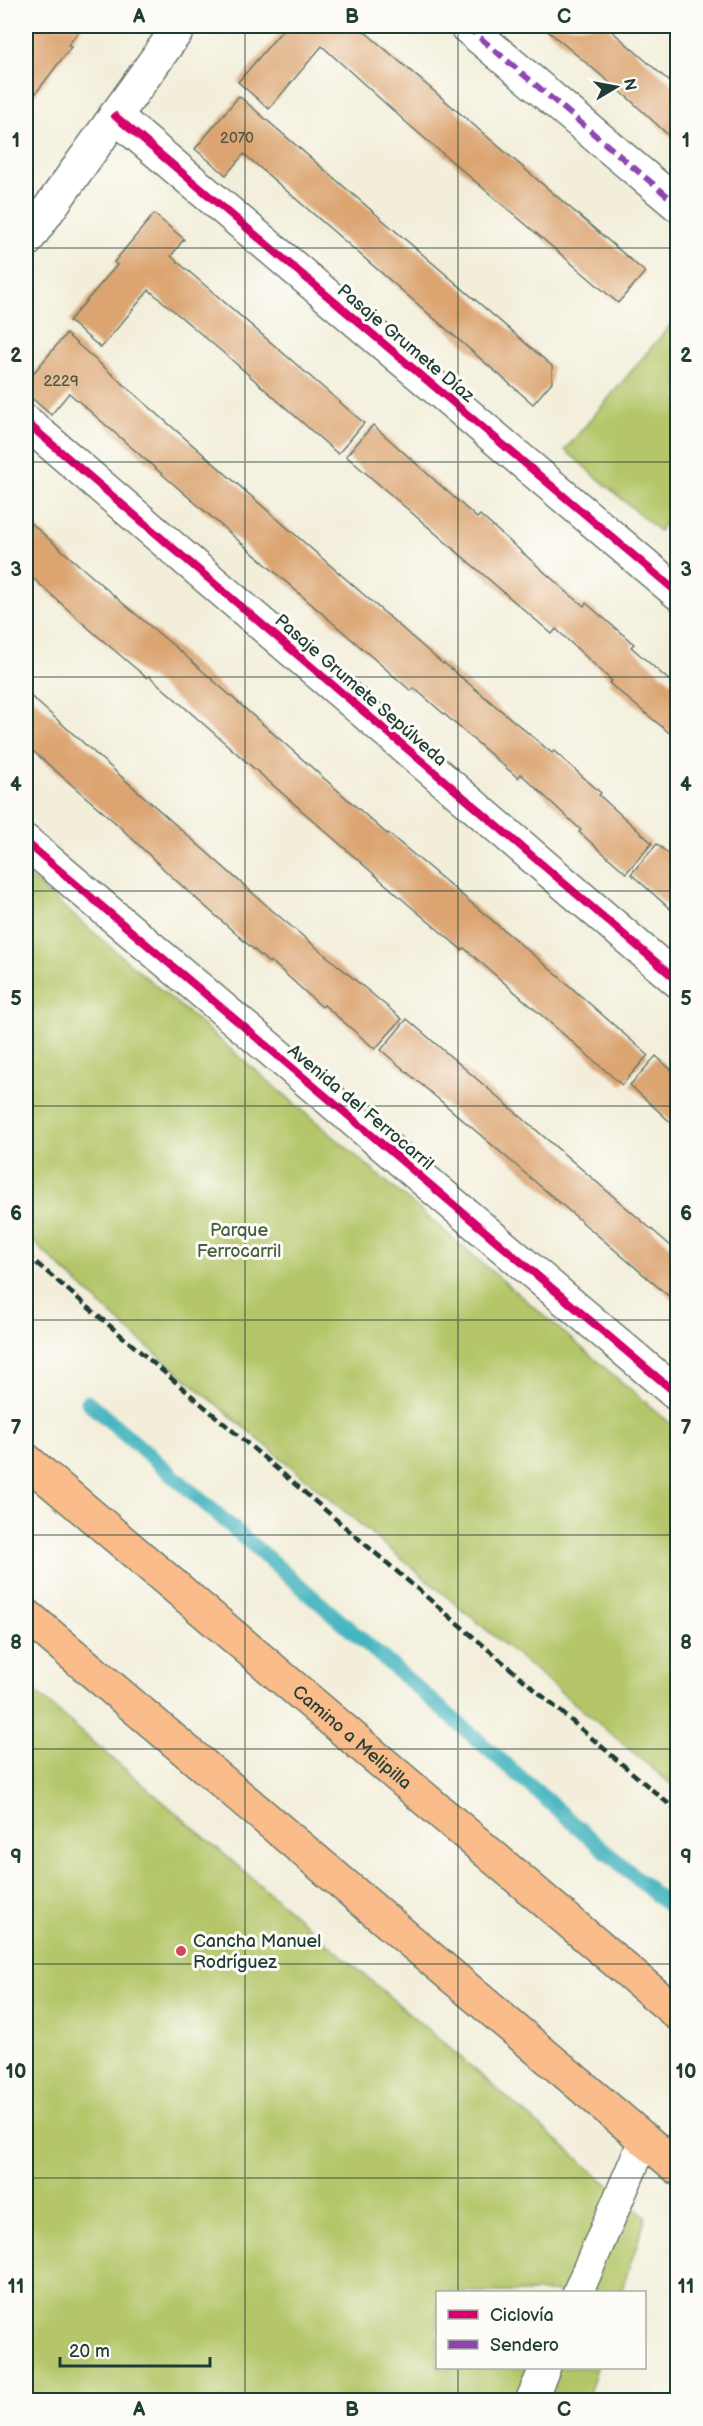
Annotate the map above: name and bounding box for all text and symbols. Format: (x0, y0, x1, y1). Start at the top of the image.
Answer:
text: A (132, 5, 146, 29)
text: B (345, 5, 359, 29)
text: C (557, 5, 571, 29)
north arrow (586, 57, 646, 117)
text: N (619, 77, 640, 92)
text: 1 (12, 129, 20, 153)
house number: 2070 (220, 129, 254, 148)
text: 1 (682, 129, 690, 153)
street label: Pasaje Grumete Díaz (333, 280, 479, 407)
text: 2 (10, 344, 22, 368)
text: 2 (680, 344, 692, 368)
house number: 2229 (43, 372, 79, 391)
text: 3 (10, 558, 22, 582)
text: 3 (680, 558, 692, 582)
street label: Pasaje Grumete Sepúlveda (270, 610, 451, 771)
text: 4 (10, 773, 22, 797)
text: 4 (680, 773, 692, 797)
text: 5 (10, 987, 22, 1011)
text: 5 (680, 987, 692, 1011)
street label: Avenida del Ferrocarril (283, 1040, 438, 1175)
text: 6 (10, 1202, 22, 1226)
text: 6 (680, 1202, 692, 1226)
park label: Parque Ferrocarril (197, 1220, 281, 1262)
text: 7 (10, 1416, 22, 1440)
text: 7 (680, 1416, 692, 1440)
text: 8 (10, 1631, 22, 1655)
text: 8 (680, 1631, 692, 1655)
street label: Camino a Melipilla (288, 1681, 416, 1794)
text: 9 (10, 1845, 22, 1869)
text: 9 (680, 1845, 692, 1869)
place label: Cancha Manuel Rodríguez (193, 1931, 321, 1973)
marker: Cancha Manuel Rodríguez (174, 1944, 188, 1958)
text: 10 (6, 2060, 26, 2084)
text: 10 (676, 2060, 696, 2084)
text: 11 (8, 2275, 24, 2299)
text: 11 (678, 2275, 694, 2299)
legend (436, 2291, 646, 2369)
text: Ciclovía (490, 2305, 554, 2326)
scale bar (60, 2330, 210, 2368)
text: Sendero (490, 2335, 559, 2356)
text: 20 m (69, 2341, 110, 2362)
text: A (132, 2398, 146, 2422)
text: B (345, 2398, 359, 2422)
text: C (557, 2398, 571, 2422)

